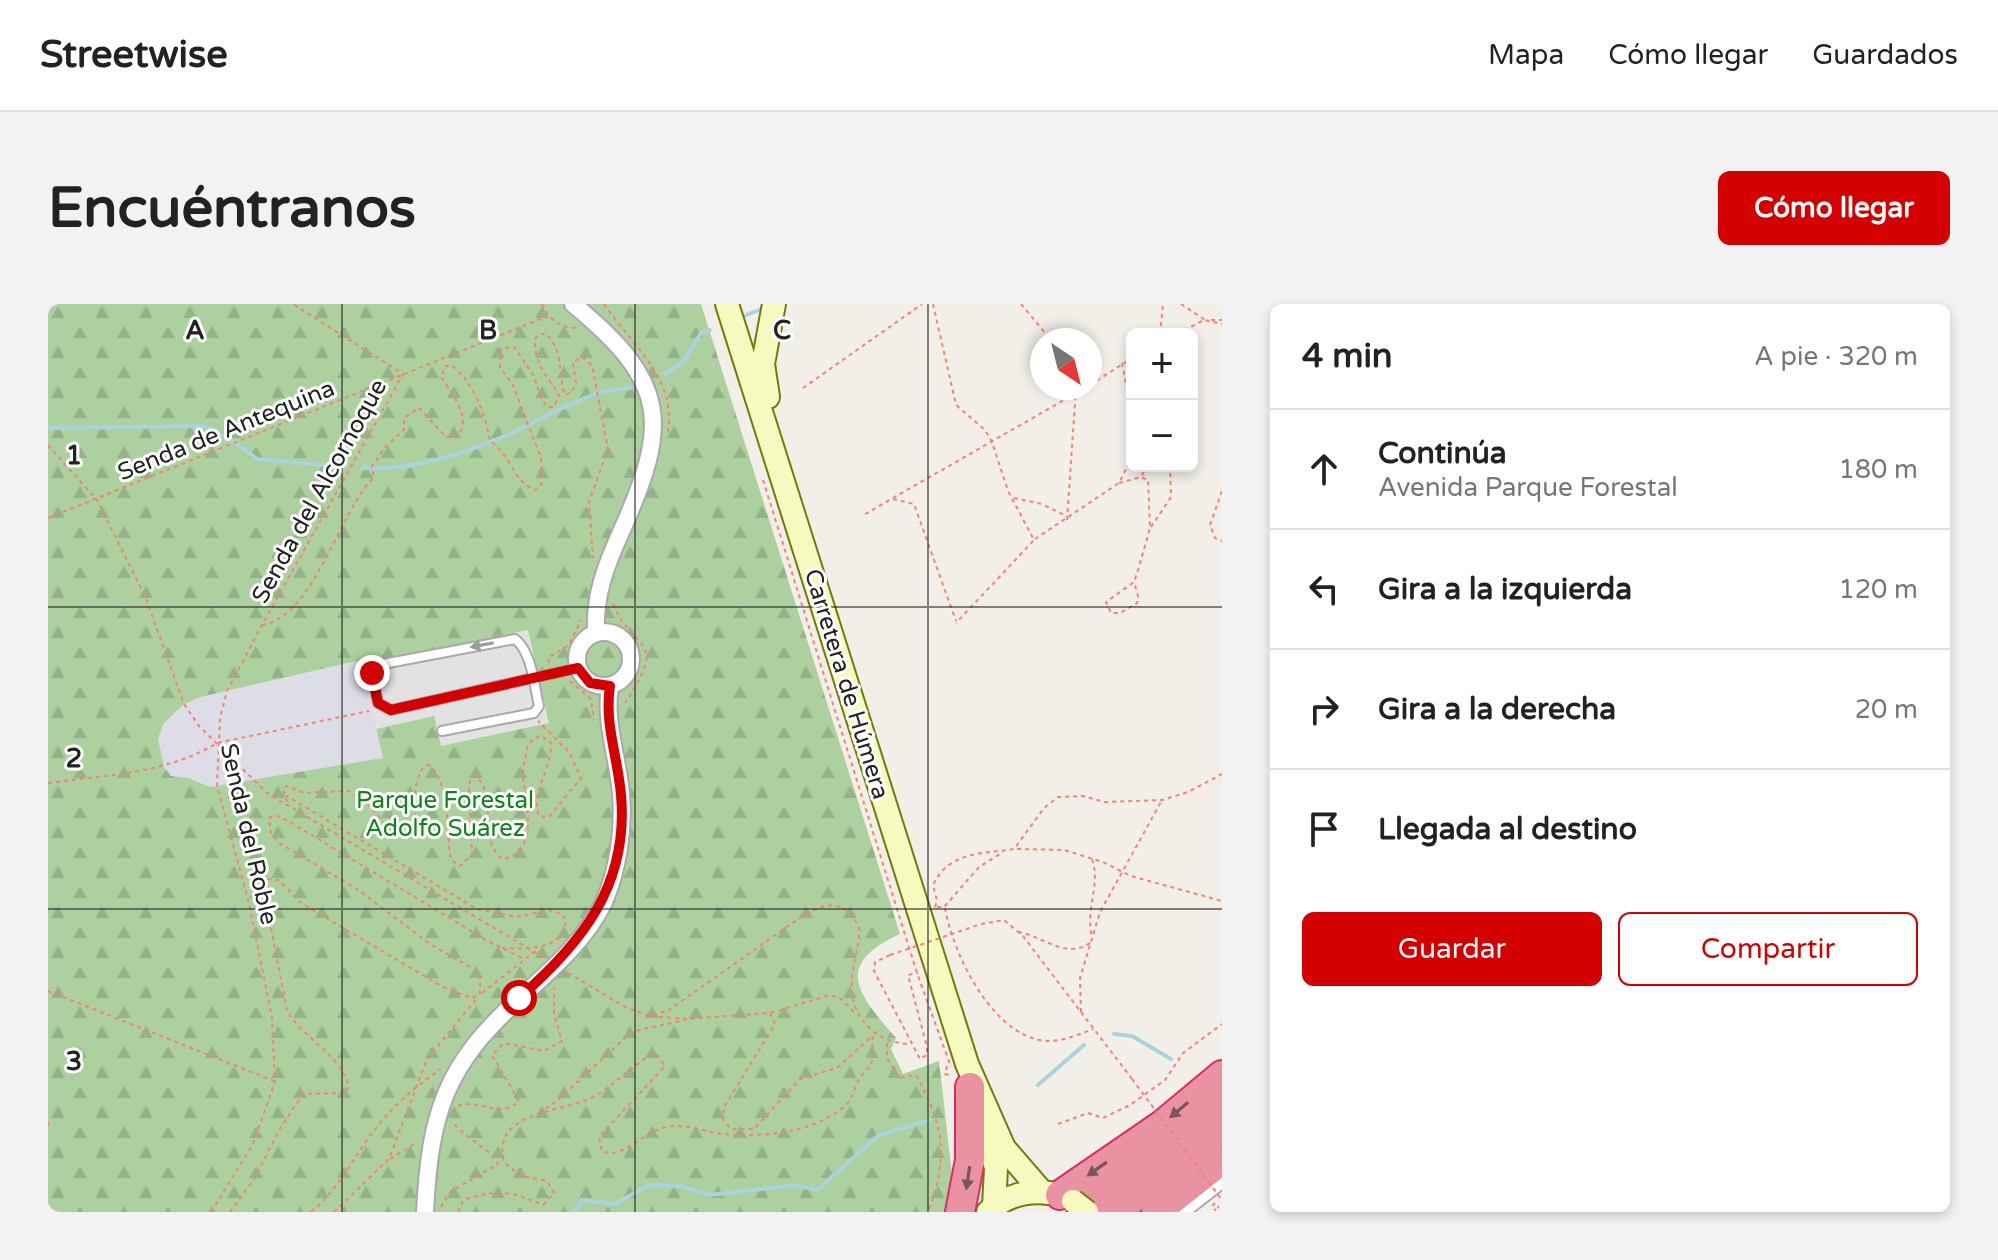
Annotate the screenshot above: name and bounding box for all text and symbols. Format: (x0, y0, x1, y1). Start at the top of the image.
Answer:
text: Streetwise (40, 32, 228, 78)
text: Mapa (1488, 38, 1564, 72)
text: Cómo llegar (1608, 38, 1768, 72)
text: Guardados (1812, 38, 1958, 72)
button: Cómo llegar (1718, 171, 1950, 245)
text: Encuéntranos (48, 175, 416, 242)
text: A (185, 315, 205, 346)
text: B (479, 315, 497, 346)
text: C (773, 315, 791, 346)
north arrow (1030, 328, 1102, 400)
map controls (1126, 328, 1198, 472)
button: + (1126, 328, 1198, 400)
text: 4 min (1302, 336, 1393, 377)
text: A pie · 320 m (1754, 341, 1918, 372)
street label: Senda de Antequina (114, 374, 339, 487)
street label: Senda del Alcornoque (246, 374, 393, 608)
button: − (1126, 400, 1198, 472)
text: Continúa (1378, 435, 1507, 472)
text: 1 (66, 440, 82, 471)
icon: ahead (1302, 447, 1346, 491)
text: 180 m (1838, 454, 1918, 485)
text: Avenida Parque Forestal (1378, 472, 1678, 503)
street label: Carretera de Húmera (798, 566, 895, 803)
icon: left (1302, 567, 1346, 611)
text: Gira a la izquierda (1378, 571, 1632, 608)
text: 120 m (1838, 574, 1918, 605)
one-way arrow (469, 639, 494, 652)
route end (354, 655, 390, 691)
icon: right (1302, 687, 1346, 731)
text: Gira a la derecha (1378, 691, 1616, 728)
text: 20 m (1855, 694, 1918, 725)
street label: Senda del Roble (214, 741, 283, 928)
text: 2 (66, 743, 82, 774)
park label: Parque Forestal Adolfo Suárez (356, 786, 534, 843)
icon: arrive (1302, 807, 1346, 851)
text: Llegada al destino (1378, 811, 1637, 848)
button: Guardar (1302, 912, 1602, 986)
button: Compartir (1618, 912, 1918, 986)
route start (501, 980, 537, 1016)
text: 3 (66, 1046, 82, 1077)
one-way arrow (1169, 1102, 1189, 1118)
one-way arrow (1087, 1161, 1108, 1176)
one-way arrow (961, 1166, 974, 1191)

